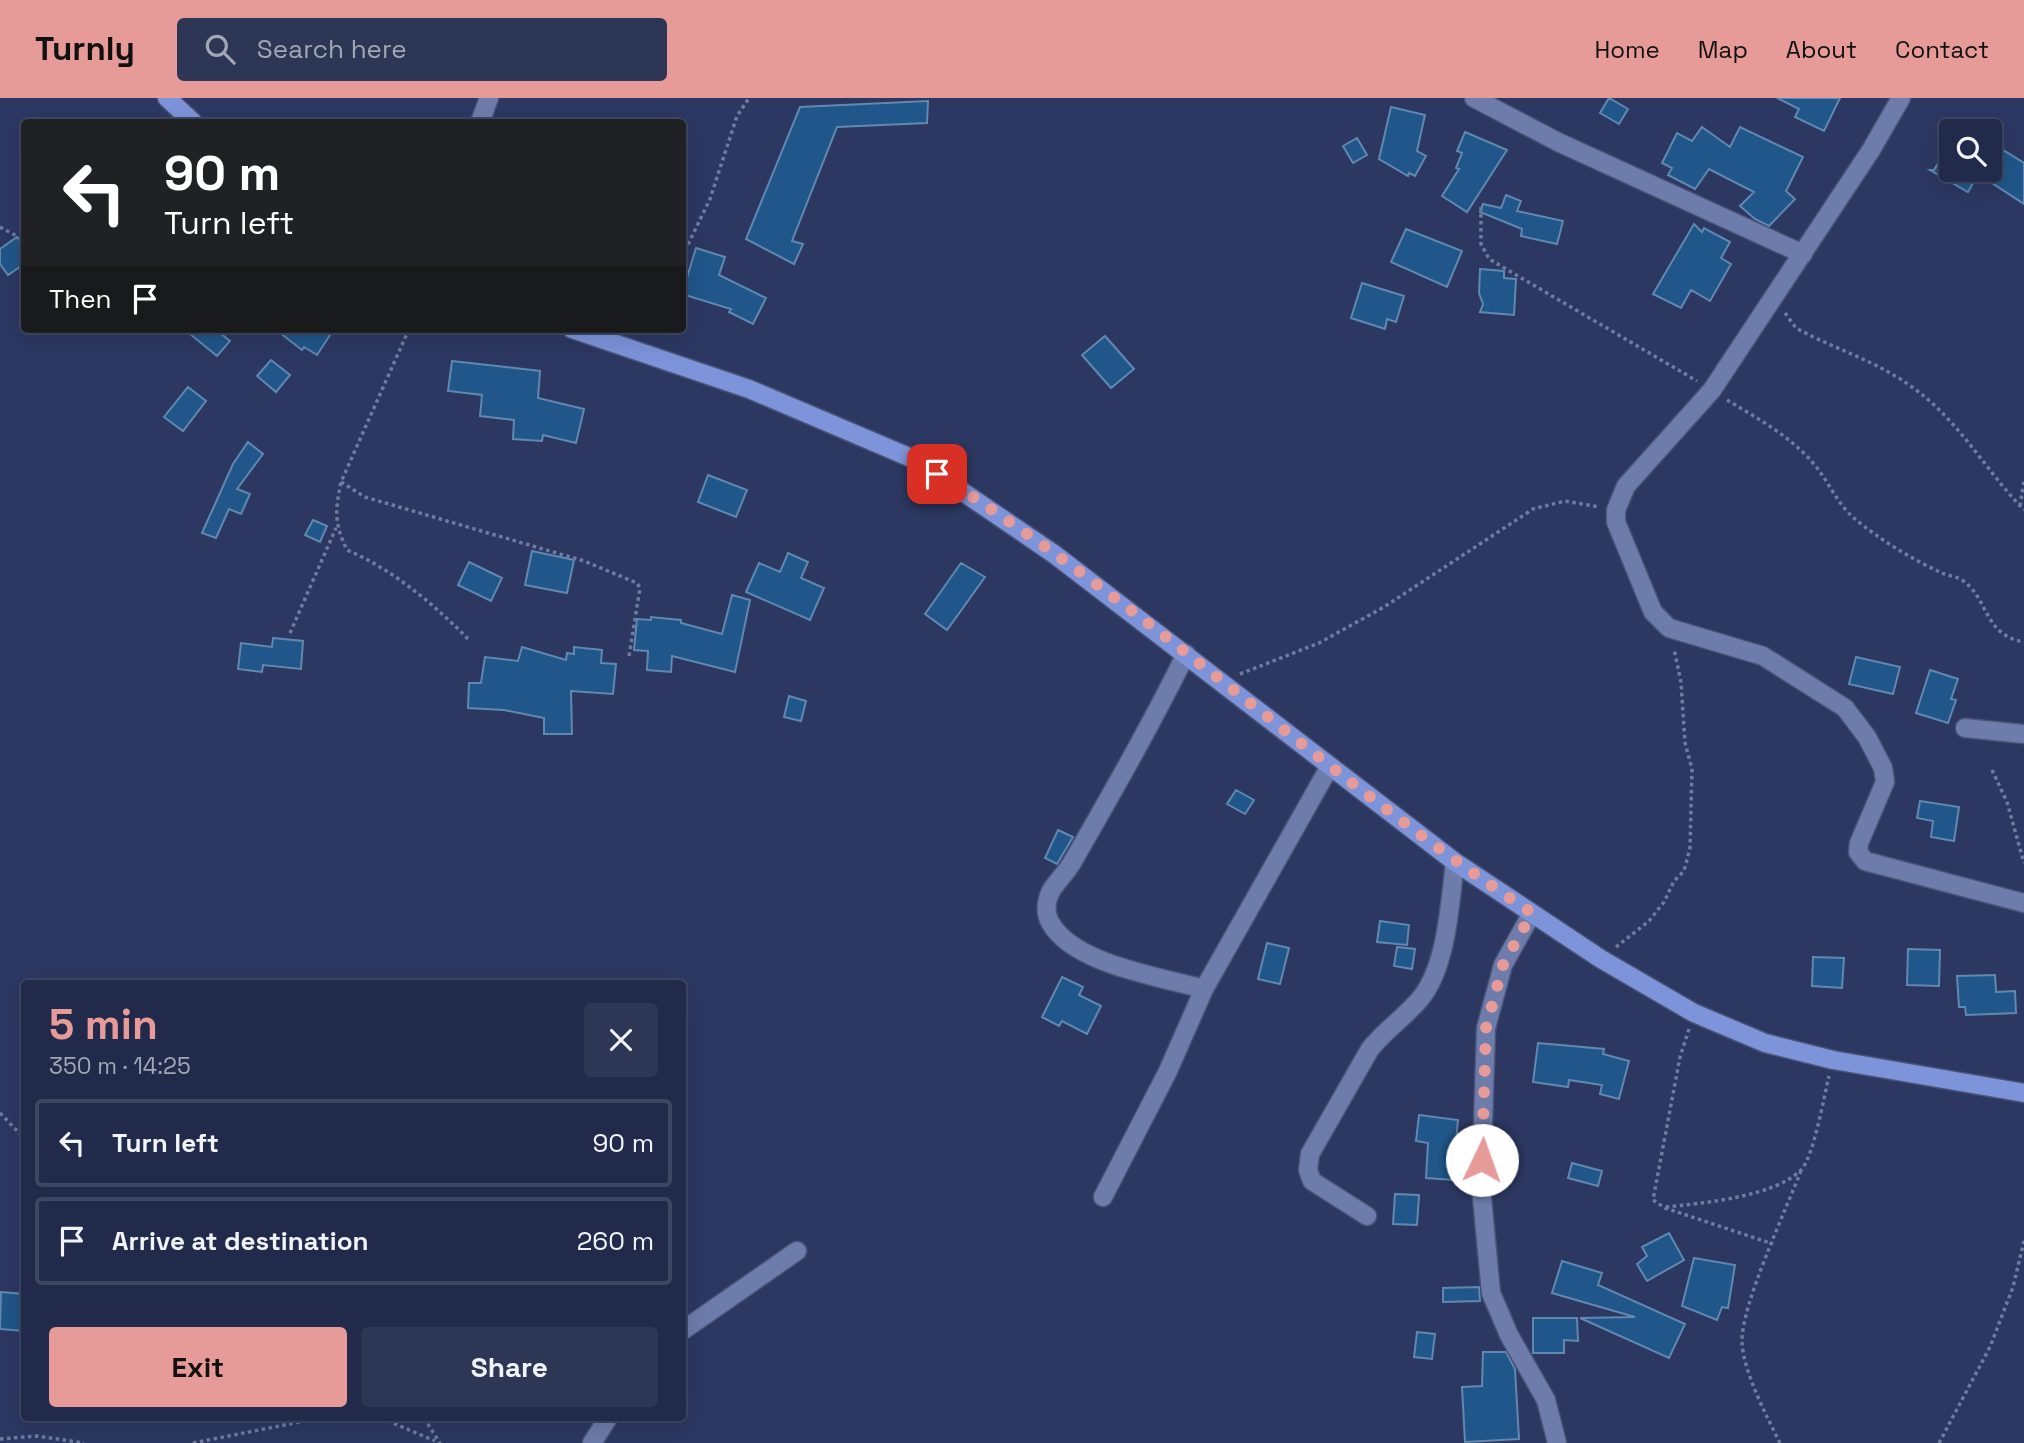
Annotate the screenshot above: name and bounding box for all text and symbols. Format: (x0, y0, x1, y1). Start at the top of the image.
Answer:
search box (177, 18, 667, 81)
text: Turnly (35, 28, 135, 70)
icon: search (201, 30, 239, 68)
text: Search here (257, 32, 407, 66)
text: Home (1594, 34, 1660, 65)
text: Map (1698, 34, 1748, 65)
text: About (1786, 34, 1857, 65)
text: Contact (1895, 34, 1989, 65)
map controls (1939, 119, 2002, 182)
button: search (1939, 119, 2002, 182)
text: 90 m (164, 142, 280, 204)
icon: left (49, 147, 140, 238)
text: Turn left (164, 203, 294, 243)
icon: arrive (126, 280, 164, 318)
text: Then (49, 282, 112, 316)
pin (907, 444, 967, 504)
icon: arrive (918, 455, 956, 493)
text: 5 min (49, 998, 158, 1051)
button: close (584, 1003, 658, 1077)
text: 350 m · 14:25 (49, 1051, 191, 1081)
position arrow (1445, 1123, 1519, 1197)
icon: left (53, 1124, 91, 1162)
text: Turn left (112, 1126, 219, 1160)
text: 90 m (592, 1126, 654, 1160)
icon: arrive (53, 1222, 91, 1260)
text: Arrive at destination (112, 1224, 369, 1258)
text: 260 m (577, 1224, 654, 1258)
button: Exit (49, 1327, 347, 1407)
button: Share (361, 1327, 658, 1407)

